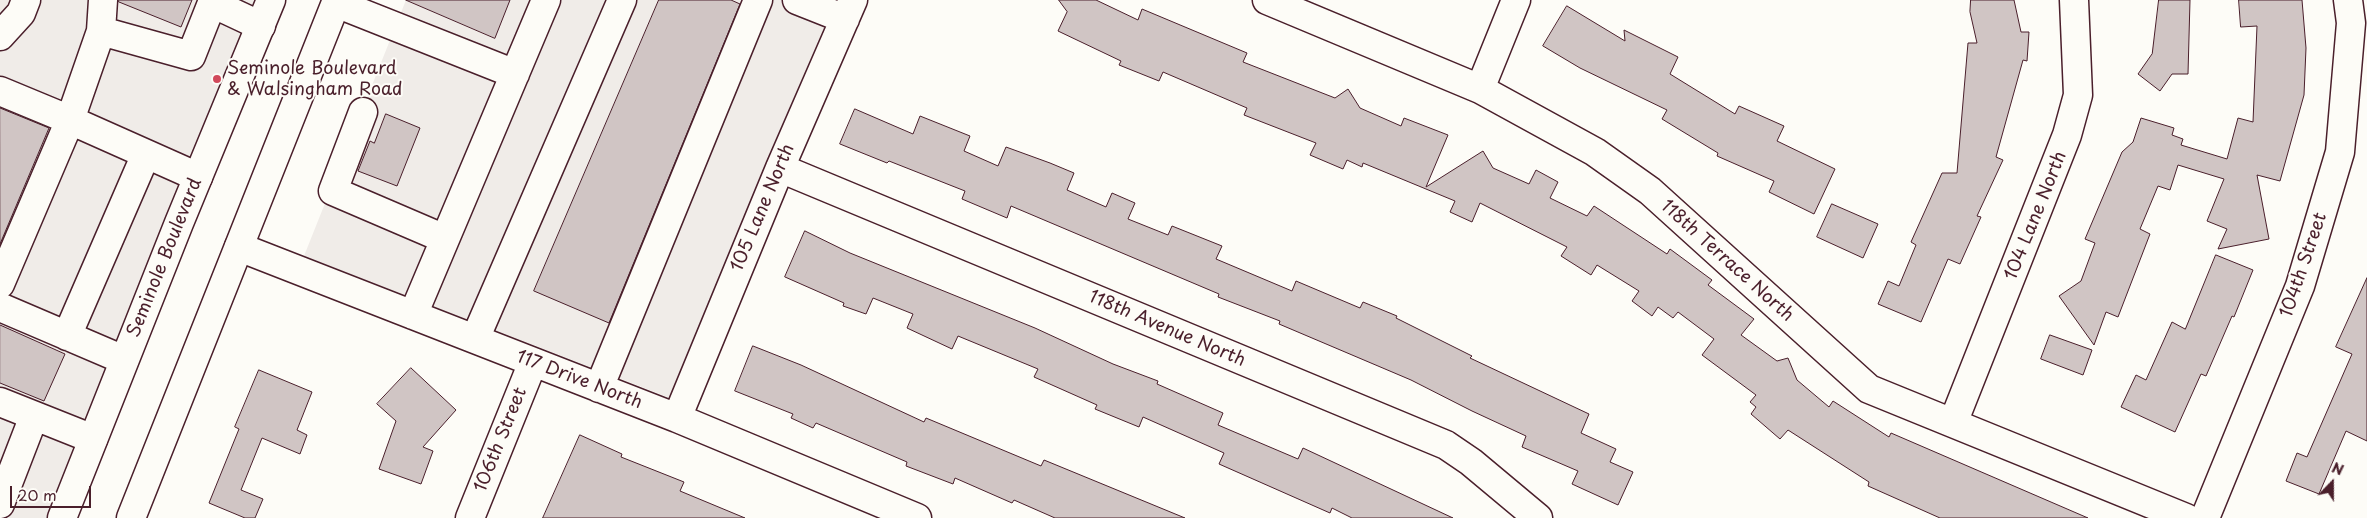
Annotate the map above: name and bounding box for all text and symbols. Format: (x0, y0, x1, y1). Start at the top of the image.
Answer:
place label: Seminole Boulevard & Walsingham Road (227, 58, 403, 100)
marker: Seminole Boulevard & Walsingham Road (211, 73, 223, 85)
street label: 105 Lane North (726, 141, 800, 275)
street label: 104 Lane North (2000, 148, 2072, 284)
street label: Seminole Boulevard (123, 175, 207, 341)
street label: 118th Terrace North (1656, 196, 1798, 326)
street label: 104th Street (2276, 210, 2332, 320)
street label: 118th Avenue North (1086, 286, 1248, 372)
street label: 117 Drive North (513, 346, 645, 414)
street label: 106th Street (470, 384, 532, 496)
text: N (2329, 457, 2347, 480)
north arrow (2307, 458, 2357, 508)
scale bar (12, 476, 94, 508)
text: 20 m (18, 483, 57, 506)

